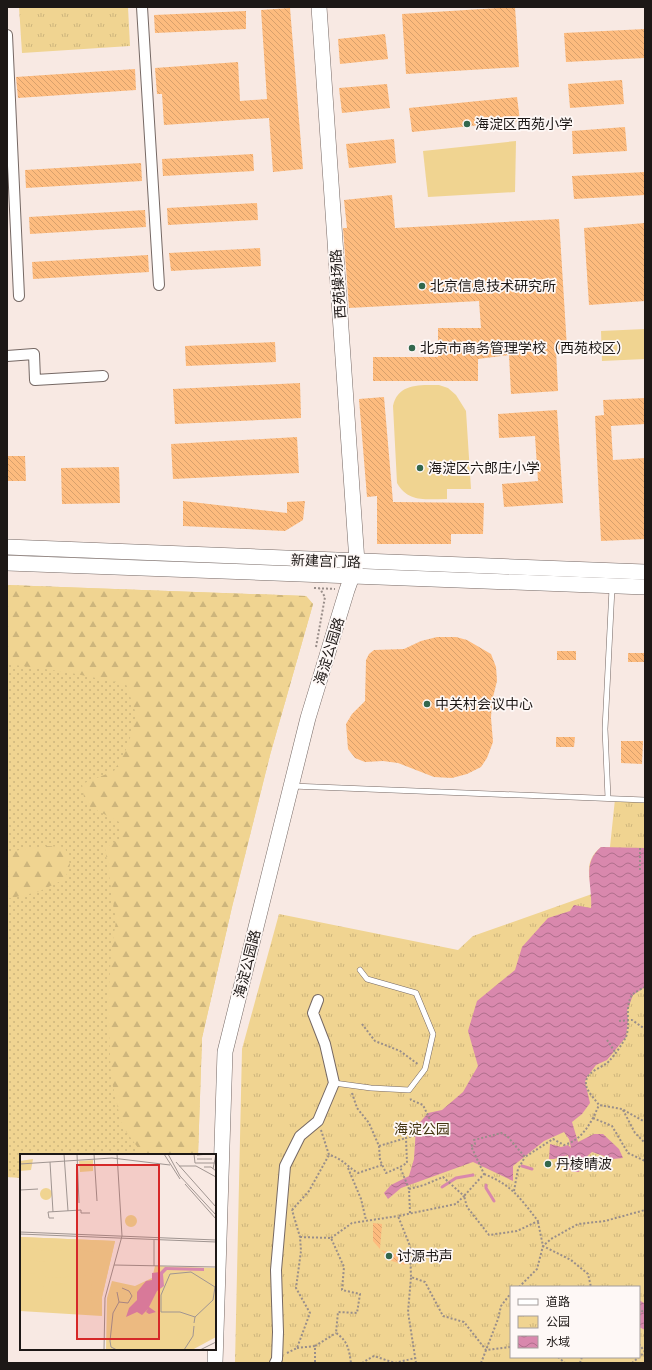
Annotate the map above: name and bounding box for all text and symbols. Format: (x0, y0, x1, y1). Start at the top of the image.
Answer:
place label: 海淀区西苑小学 (475, 116, 573, 133)
marker: 海淀区西苑小学 (462, 119, 472, 129)
street label: 西苑操场路 (328, 248, 349, 319)
place label: 北京信息技术研究所 (430, 278, 556, 295)
marker: 北京信息技术研究所 (417, 281, 427, 291)
place label: 北京市商务管理学校（西苑校区） (420, 340, 630, 357)
marker: 北京市商务管理学校（西苑校区） (407, 343, 417, 353)
place label: 海淀区六郎庄小学 (428, 460, 540, 477)
marker: 海淀区六郎庄小学 (415, 463, 425, 473)
street label: 新建宫门路 (291, 552, 361, 571)
street label: 海淀公园路 (311, 615, 348, 687)
place label: 中关村会议中心 (435, 696, 533, 713)
marker: 中关村会议中心 (422, 699, 432, 709)
street label: 海淀公园路 (231, 928, 264, 1000)
park label: 海淀公园 (394, 1121, 450, 1138)
inset map (20, 1154, 216, 1350)
place label: 丹棱晴波 (556, 1156, 612, 1173)
marker: 丹棱晴波 (543, 1159, 553, 1169)
place label: 讨源书声 (397, 1248, 453, 1265)
marker: 讨源书声 (384, 1251, 394, 1261)
legend (510, 1286, 640, 1358)
text: 道路 (546, 1295, 570, 1309)
text: 公园 (546, 1315, 570, 1329)
text: 水域 (546, 1335, 570, 1349)

